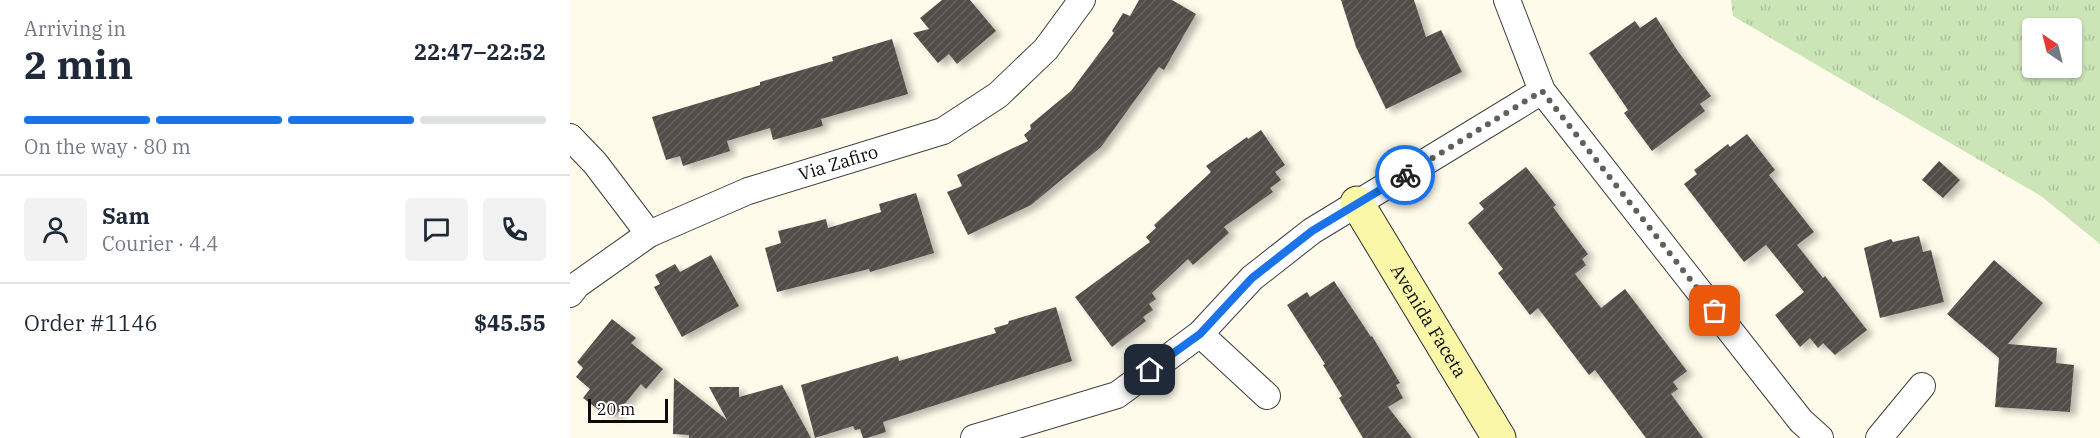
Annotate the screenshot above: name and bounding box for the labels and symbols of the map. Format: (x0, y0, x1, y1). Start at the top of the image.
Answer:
north arrow (2022, 18, 2082, 78)
street label: Via Zafiro (796, 140, 881, 186)
courier (1375, 145, 1435, 205)
street label: Avenida Faceta (1386, 260, 1472, 382)
pin (1689, 285, 1740, 336)
pin (1124, 344, 1175, 395)
scale bar (588, 396, 668, 424)

